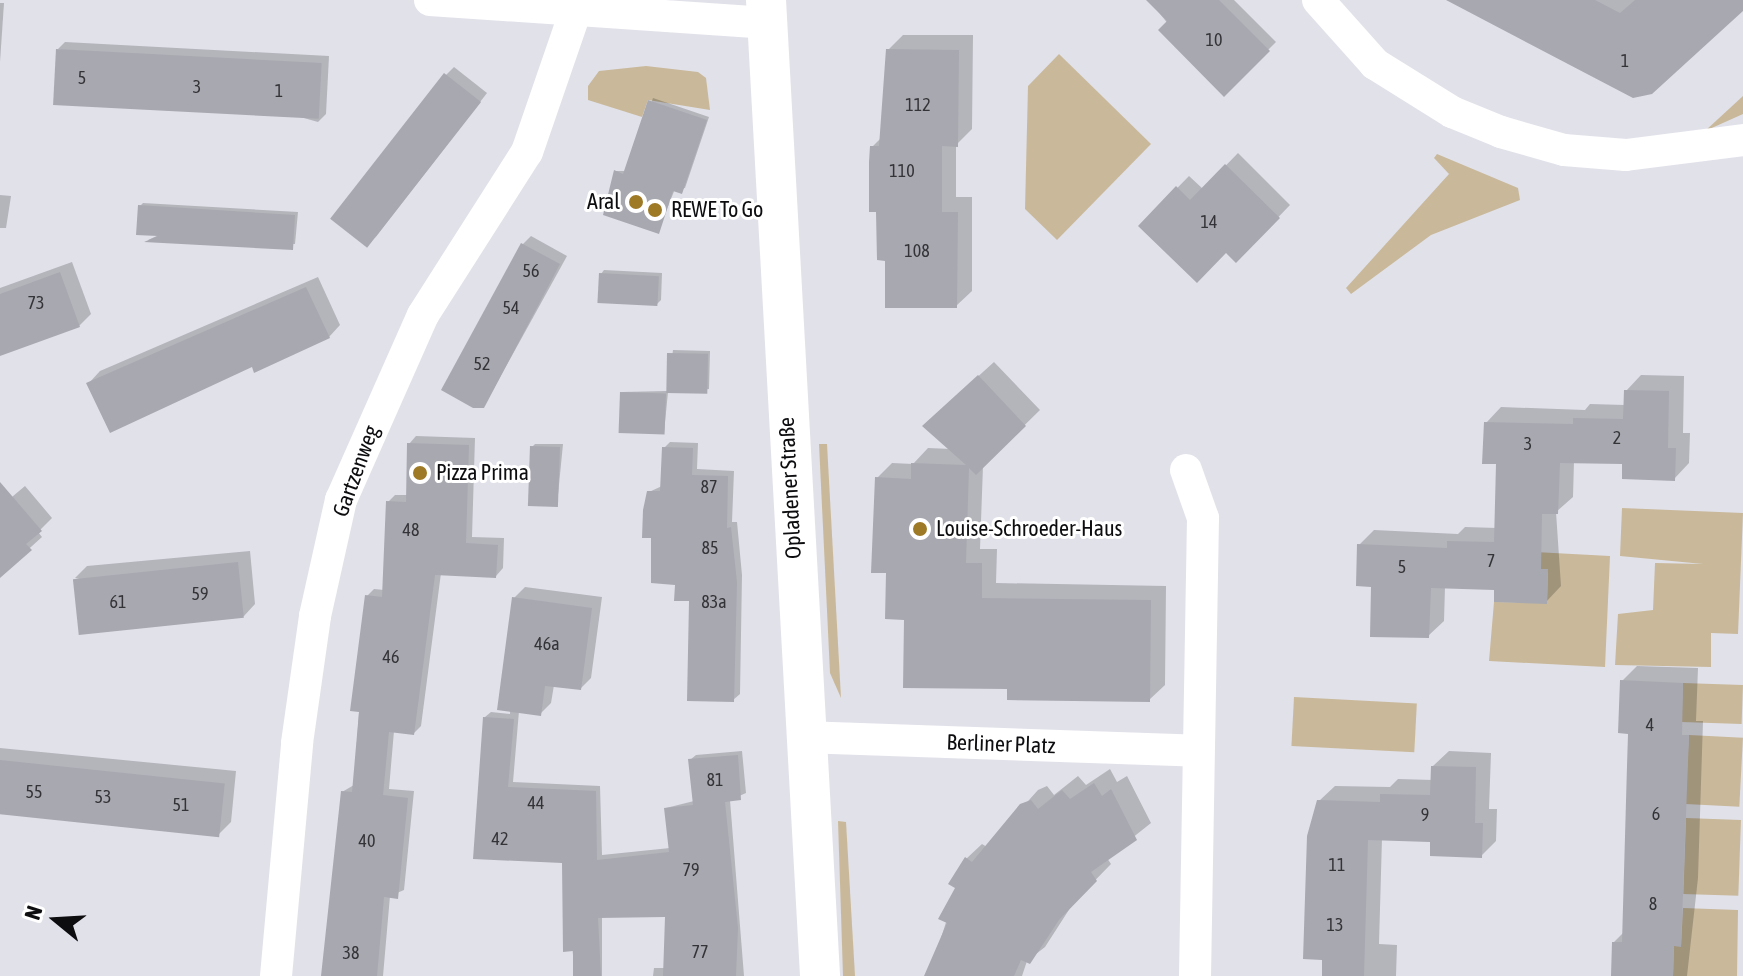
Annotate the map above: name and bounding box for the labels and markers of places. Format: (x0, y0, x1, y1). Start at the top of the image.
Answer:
place label: Aral (587, 189, 620, 215)
marker: Aral (627, 193, 645, 211)
place label: REWE To Go (671, 197, 763, 223)
marker: REWE To Go (646, 201, 664, 219)
place label: Pizza Prima (436, 460, 529, 486)
marker: Pizza Prima (411, 464, 429, 482)
place label: Louise-Schroeder-Haus (936, 516, 1122, 542)
marker: Louise-Schroeder-Haus (911, 520, 929, 538)

